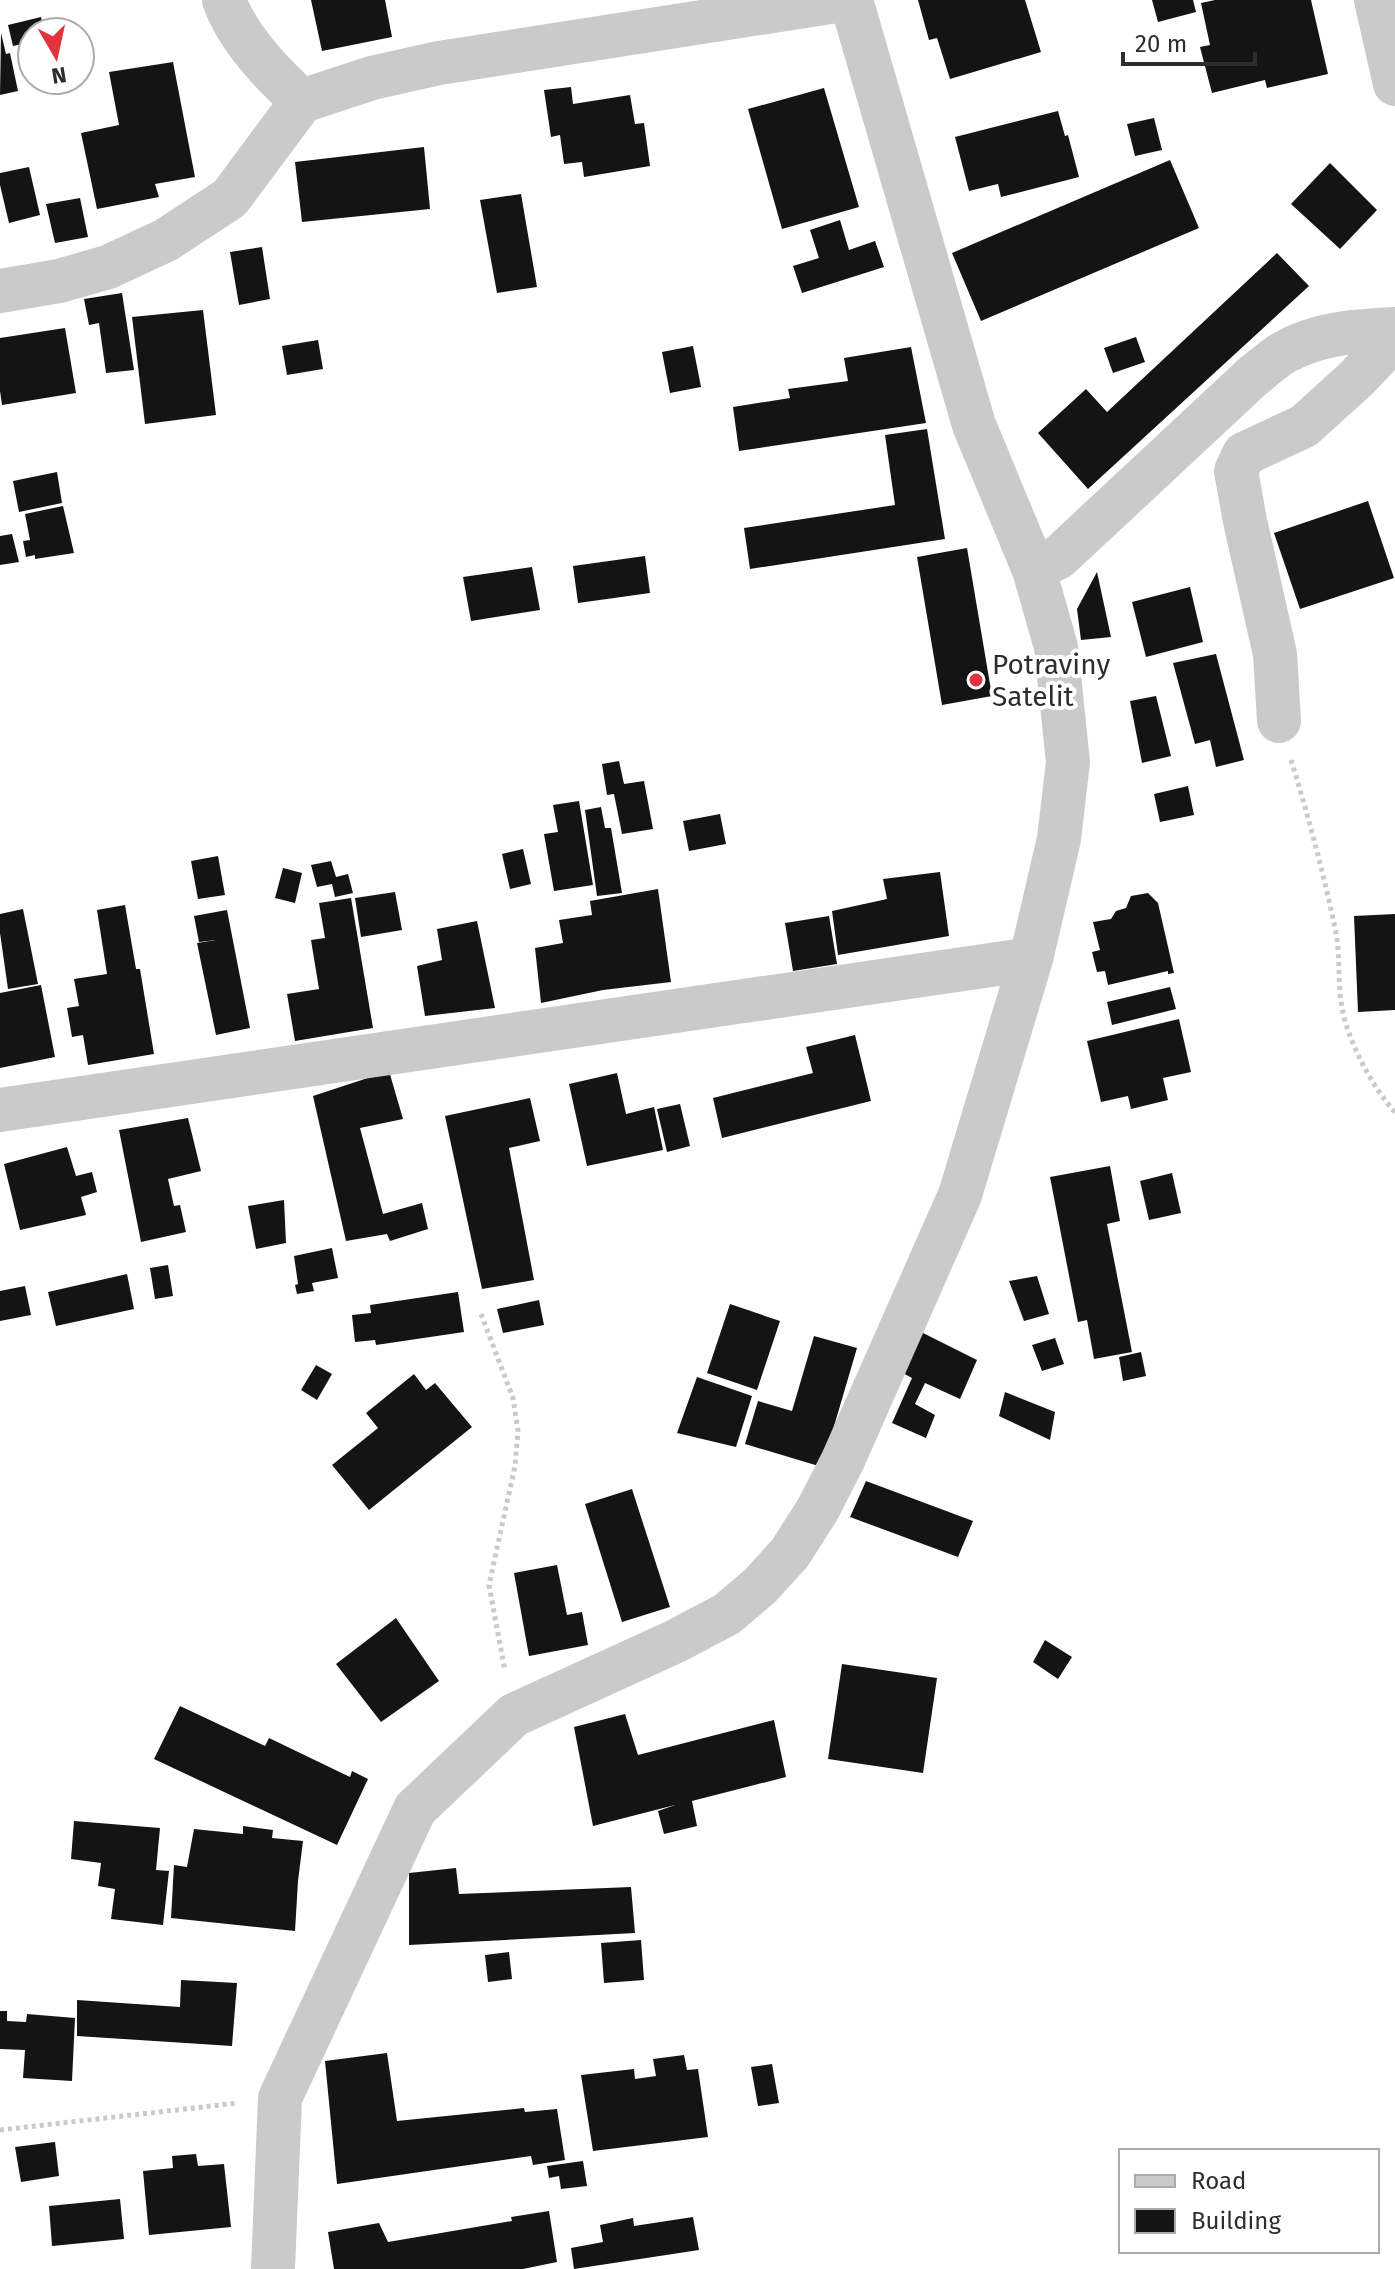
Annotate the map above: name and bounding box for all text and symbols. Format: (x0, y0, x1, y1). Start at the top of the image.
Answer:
north arrow (16, 16, 96, 96)
scale bar (1123, 16, 1255, 66)
text: 20 m (1135, 30, 1187, 58)
text: N (50, 61, 68, 90)
place label: Potraviny Satelit (992, 648, 1110, 713)
marker: Potraviny Satelit (967, 671, 985, 689)
legend (1119, 2149, 1379, 2253)
text: Road (1191, 2167, 1246, 2195)
text: Building (1191, 2207, 1281, 2235)

